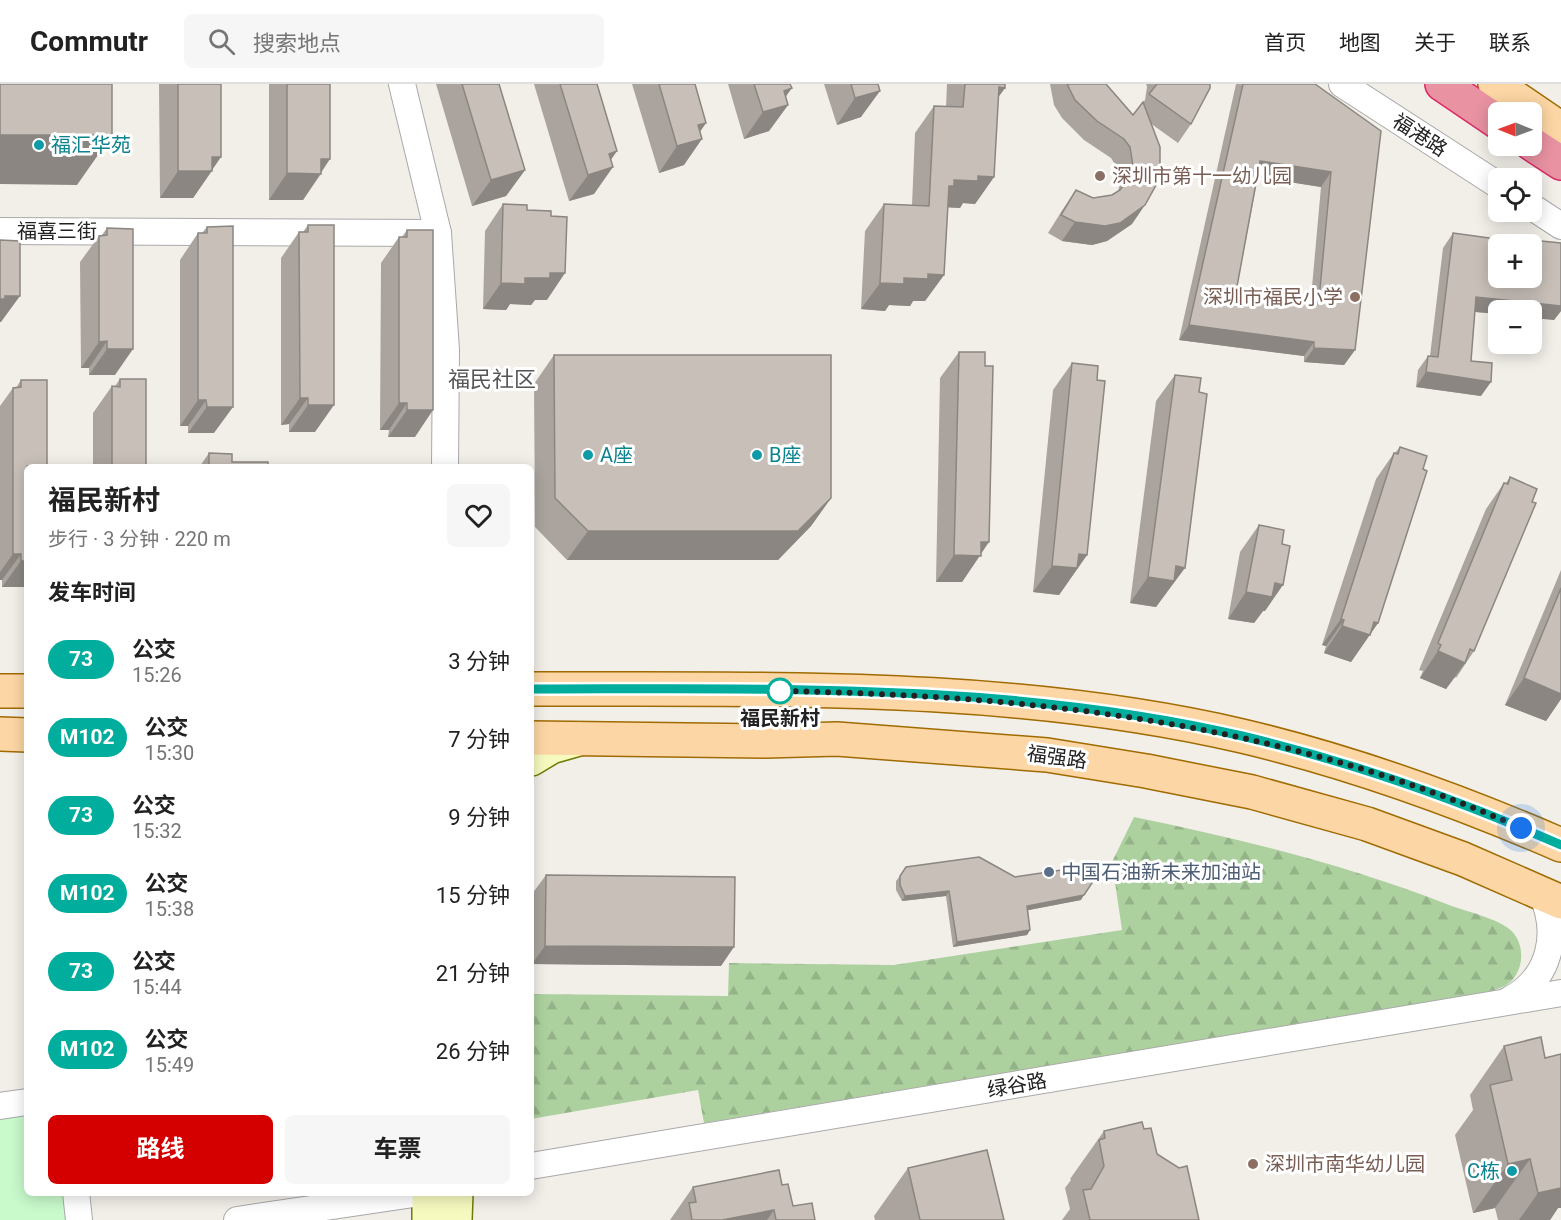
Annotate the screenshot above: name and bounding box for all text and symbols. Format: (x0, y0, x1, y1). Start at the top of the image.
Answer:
search box (184, 14, 604, 68)
text: Commutr (30, 25, 148, 58)
icon: search (205, 25, 238, 58)
text: 搜索地点 (253, 31, 341, 56)
text: 首页 (1264, 31, 1306, 55)
text: 地图 (1339, 31, 1381, 55)
text: 关于 (1414, 31, 1456, 55)
text: 联系 (1489, 31, 1531, 55)
north arrow (1488, 102, 1542, 156)
map controls (1488, 102, 1542, 354)
street label: 福港路 (1388, 109, 1452, 161)
place label: 福汇华苑 (51, 133, 131, 157)
marker: 福汇华苑 (32, 138, 46, 152)
place label: 深圳市第十一幼儿园 (1112, 164, 1292, 188)
button: locate (1488, 168, 1542, 222)
marker: 深圳市第十一幼儿园 (1093, 169, 1107, 183)
street label: 福喜三街 (17, 219, 97, 243)
button: + (1488, 234, 1542, 288)
place label: 深圳市福民小学 (1203, 285, 1343, 309)
marker: 深圳市福民小学 (1348, 290, 1362, 304)
button: − (1488, 300, 1542, 354)
district label: 福民社区 (448, 367, 536, 392)
place label: A座 (600, 443, 633, 467)
place label: B座 (769, 443, 801, 467)
marker: A座 (581, 448, 595, 462)
marker: B座 (750, 448, 764, 462)
text: 福民新村 (48, 484, 160, 517)
button: heart (447, 484, 510, 547)
text: 步行 · 3 分钟 · 220 m (48, 527, 231, 551)
text: 发车时间 (48, 580, 136, 605)
text: 公交 (132, 637, 176, 662)
text: 73 (69, 647, 93, 671)
text: 3 分钟 (448, 649, 510, 674)
text: 15:26 (132, 663, 182, 687)
marker: 福民新村 (767, 678, 793, 704)
place label: 福民新村 (740, 706, 820, 730)
text: 公交 (145, 715, 189, 740)
text: M102 (60, 725, 115, 749)
text: 7 分钟 (448, 727, 510, 752)
text: 15:30 (145, 741, 194, 765)
street label: 福强路 (1026, 741, 1088, 773)
text: 公交 (132, 793, 176, 818)
text: 73 (69, 803, 93, 827)
text: 9 分钟 (448, 805, 510, 830)
your location (1506, 813, 1536, 843)
text: 15:32 (132, 819, 182, 843)
place label: 中国石油新未来加油站 (1061, 860, 1261, 884)
marker: 中国石油新未来加油站 (1042, 865, 1056, 879)
text: 公交 (145, 871, 189, 896)
text: M102 (60, 881, 115, 905)
text: 15 分钟 (436, 883, 510, 908)
text: 15:38 (145, 897, 194, 921)
text: 公交 (132, 949, 176, 974)
text: 73 (69, 959, 93, 983)
text: 21 分钟 (436, 961, 510, 986)
text: 15:44 (132, 975, 182, 999)
text: 公交 (145, 1027, 189, 1052)
text: M102 (60, 1037, 115, 1061)
text: 26 分钟 (436, 1039, 510, 1064)
text: 15:49 (145, 1053, 194, 1077)
street label: 绿谷路 (985, 1068, 1049, 1102)
button: 路线 (48, 1115, 273, 1184)
button: 车票 (285, 1115, 510, 1184)
place label: 深圳市南华幼儿园 (1265, 1152, 1425, 1176)
marker: 深圳市南华幼儿园 (1246, 1157, 1260, 1171)
place label: C栋 (1467, 1159, 1500, 1183)
marker: C栋 (1505, 1164, 1519, 1178)

